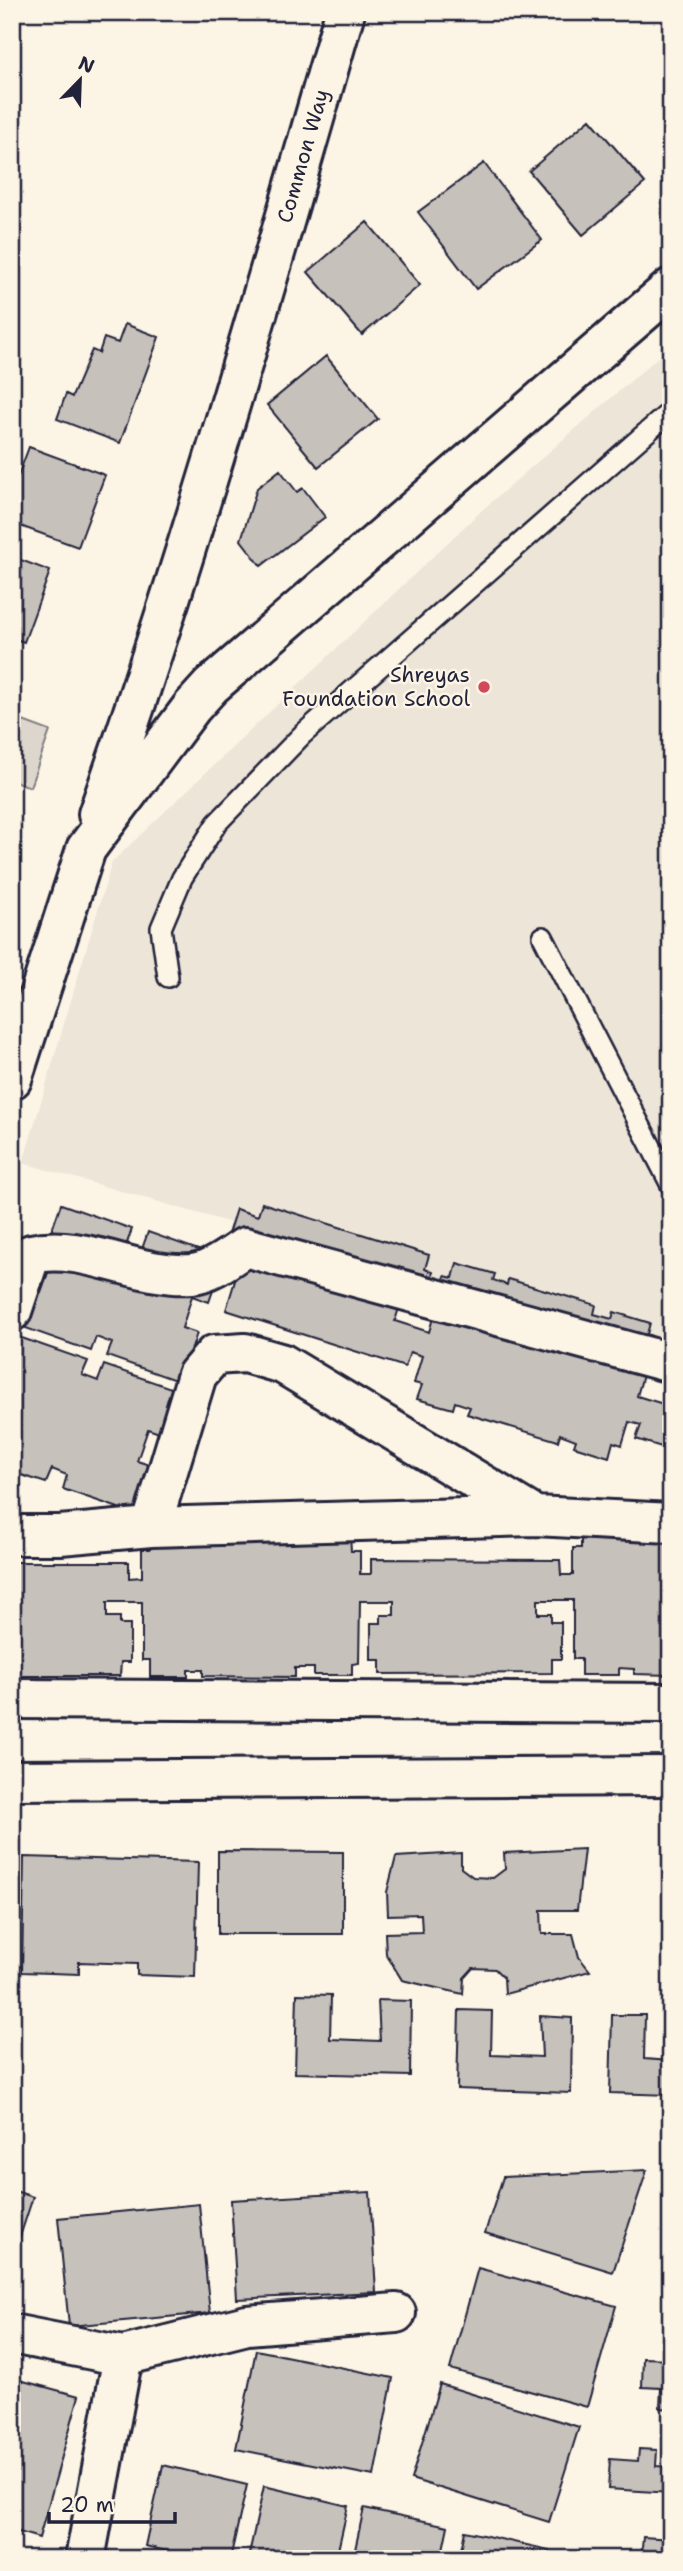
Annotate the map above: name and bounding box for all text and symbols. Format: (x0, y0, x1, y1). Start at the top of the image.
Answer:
north arrow (46, 46, 116, 116)
text: N (75, 50, 98, 79)
street label: Common Way (271, 86, 335, 226)
place label: Shreyas Foundation School (282, 661, 471, 713)
marker: Shreyas Foundation School (476, 679, 492, 695)
scale bar (49, 2480, 175, 2524)
text: 20 m (60, 2491, 114, 2519)

